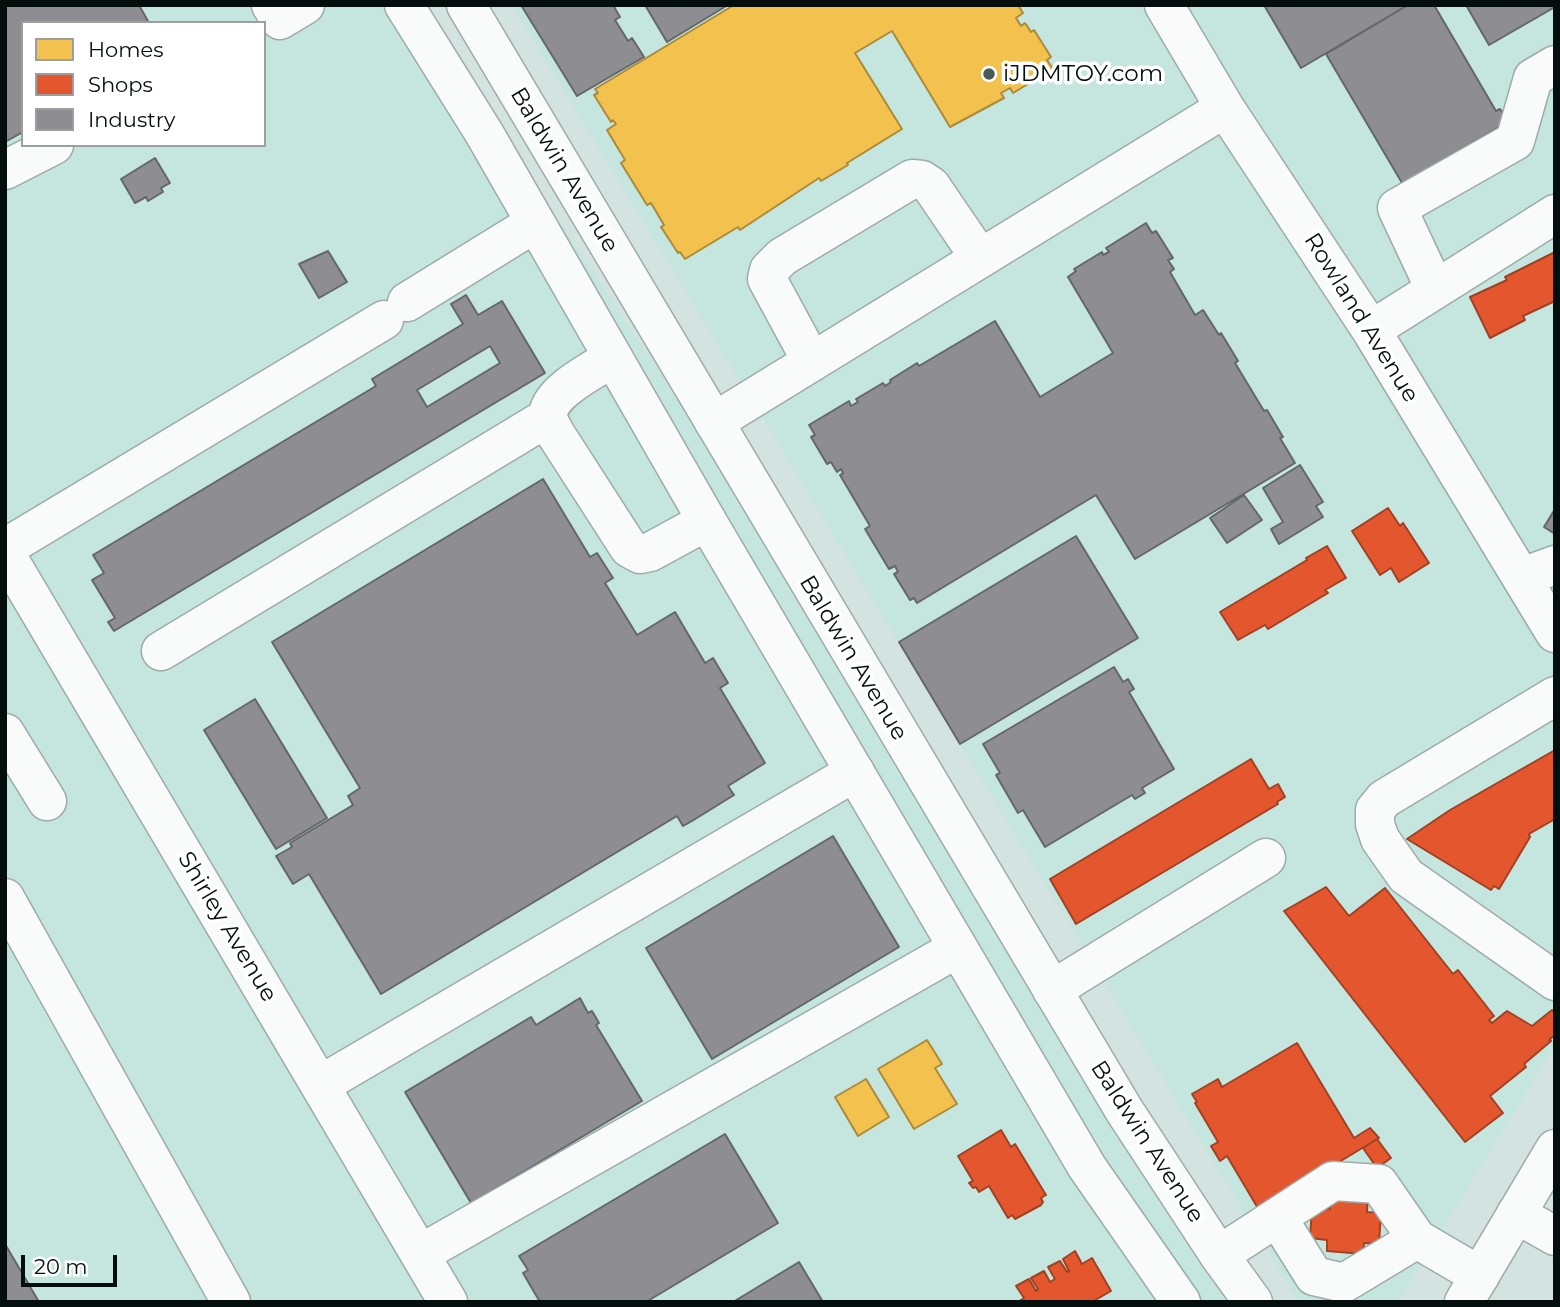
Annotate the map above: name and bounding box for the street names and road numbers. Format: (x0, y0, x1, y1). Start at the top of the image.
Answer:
street label: Baldwin Avenue (504, 83, 624, 257)
street label: Rowland Avenue (1298, 228, 1424, 408)
street label: Baldwin Avenue (793, 571, 913, 745)
street label: Shirley Avenue (171, 847, 283, 1007)
street label: Baldwin Avenue (1084, 1056, 1210, 1228)

